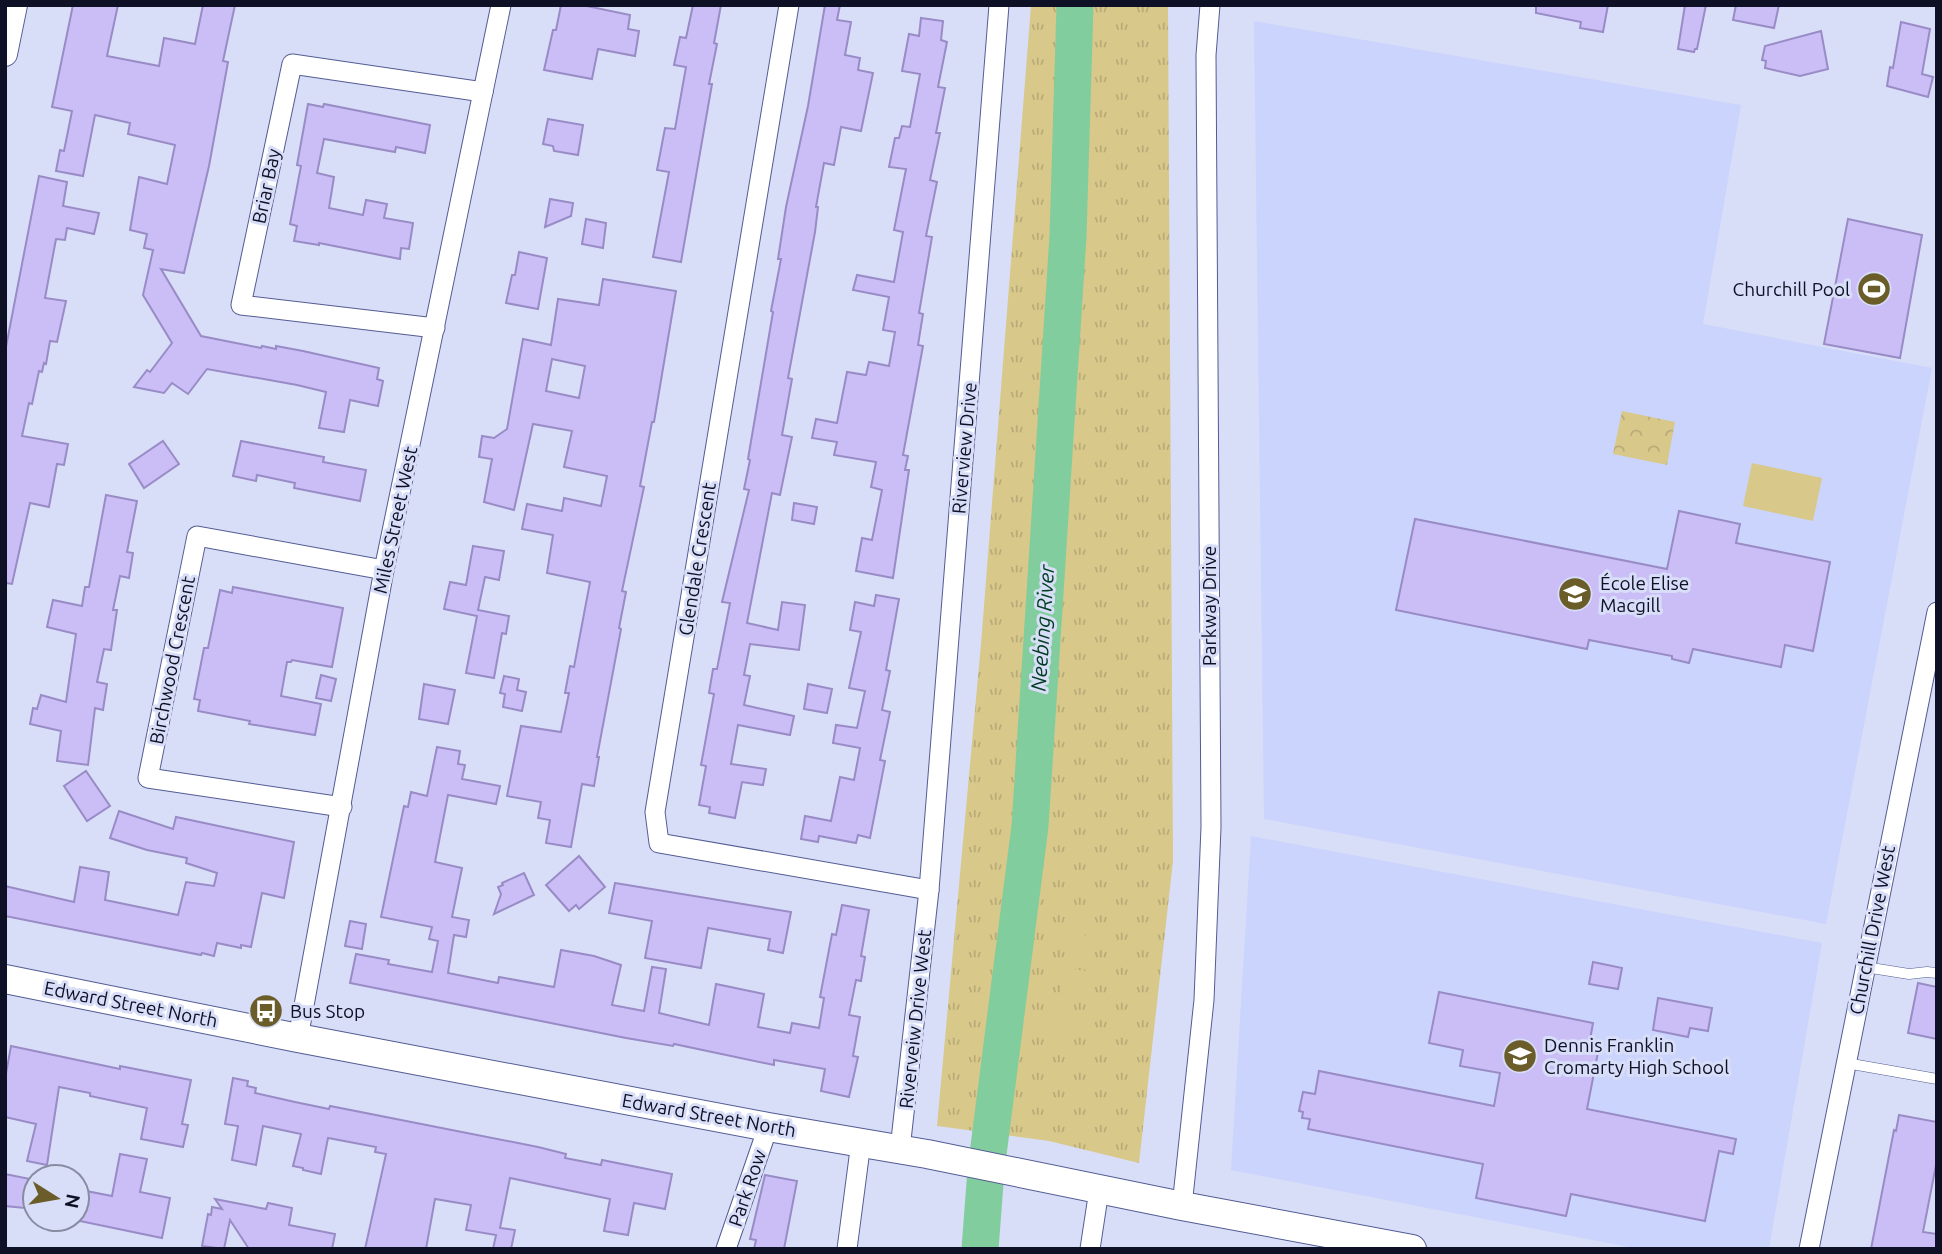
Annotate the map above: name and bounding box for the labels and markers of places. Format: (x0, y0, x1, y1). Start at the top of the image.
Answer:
sports icon: Churchill Pool (1855, 270, 1893, 308)
place label: Churchill Pool (1733, 278, 1850, 300)
place label: École Elise Macgill (1600, 572, 1689, 616)
school or university icon: École Elise Macgill (1556, 575, 1594, 613)
bus stop icon: Bus Stop (247, 992, 285, 1030)
place label: Bus Stop (290, 1000, 365, 1022)
place label: Dennis Franklin Cromarty High School (1544, 1034, 1729, 1078)
school or university icon: Dennis Franklin Cromarty High School (1501, 1037, 1539, 1075)

